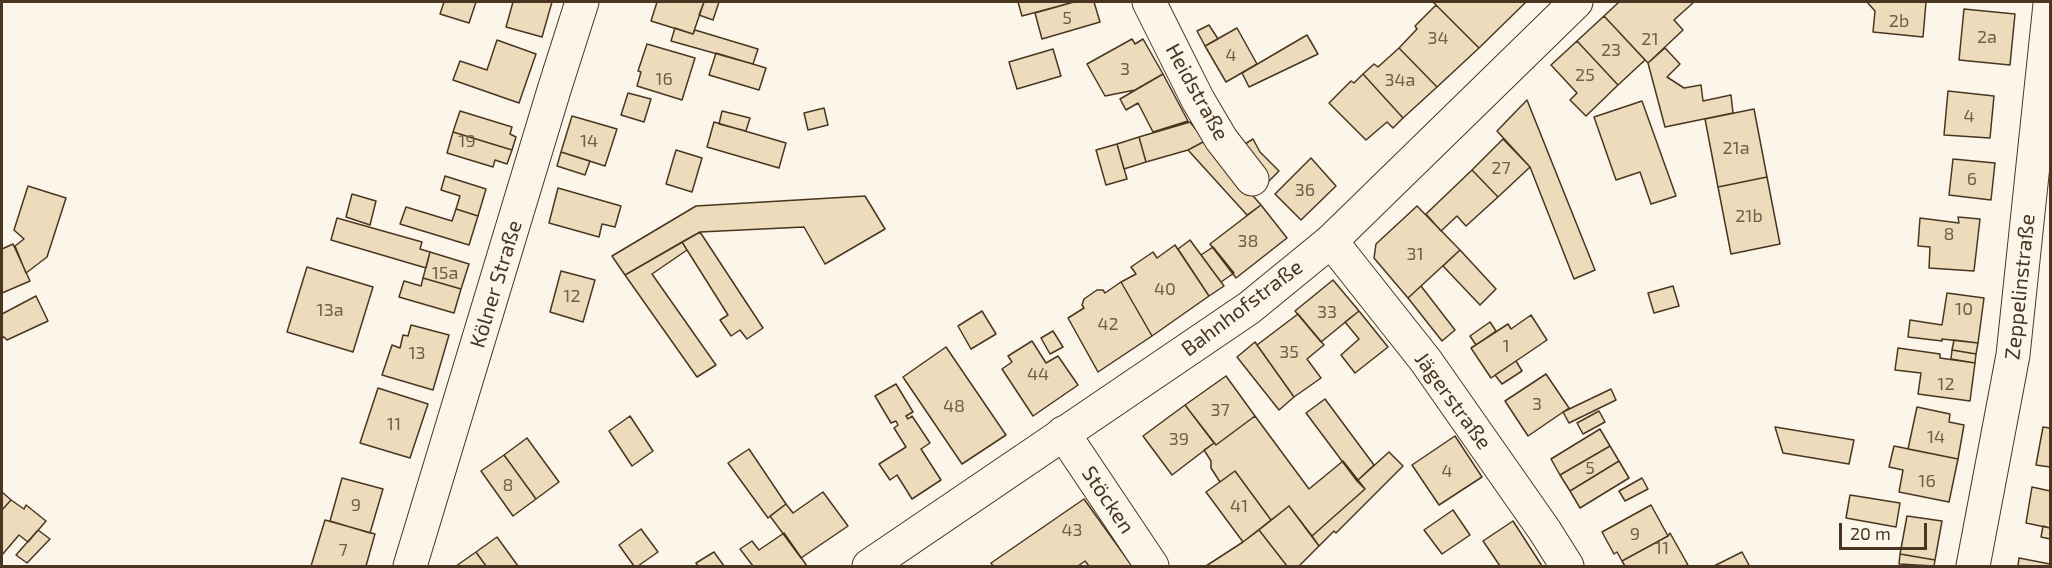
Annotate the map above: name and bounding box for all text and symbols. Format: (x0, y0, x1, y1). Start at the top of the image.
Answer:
house number: 5 (1062, 7, 1072, 29)
house number: 2b (1889, 10, 1909, 32)
house number: 2a (1977, 26, 1997, 48)
house number: 34 (1427, 27, 1449, 49)
house number: 21 (1641, 28, 1659, 50)
street label: Heidstraße (1160, 39, 1234, 145)
house number: 23 (1601, 39, 1621, 61)
house number: 4 (1225, 44, 1237, 66)
house number: 3 (1120, 58, 1130, 80)
house number: 25 (1575, 64, 1595, 86)
house number: 16 (655, 68, 673, 90)
house number: 34a (1385, 69, 1415, 91)
house number: 4 (1963, 105, 1975, 127)
house number: 19 (458, 130, 476, 152)
house number: 14 (580, 130, 598, 152)
house number: 21a (1722, 137, 1750, 159)
house number: 27 (1491, 157, 1511, 179)
house number: 6 (1967, 168, 1977, 190)
house number: 36 (1295, 179, 1315, 201)
house number: 21b (1735, 205, 1763, 227)
street label: Zeppelinstraße (2000, 213, 2040, 361)
street label: Kölner Straße (465, 217, 527, 351)
house number: 8 (1944, 223, 1954, 245)
house number: 38 (1238, 230, 1258, 252)
house number: 31 (1406, 243, 1424, 265)
street label: Bahnhofstraße (1176, 254, 1308, 362)
house number: 15a (432, 262, 458, 284)
house number: 40 (1154, 278, 1176, 300)
house number: 12 (563, 285, 581, 307)
house number: 10 (1955, 298, 1973, 320)
house number: 13a (316, 299, 344, 321)
house number: 33 (1317, 301, 1337, 323)
house number: 42 (1097, 313, 1119, 335)
house number: 1 (1502, 335, 1510, 357)
house number: 35 (1279, 341, 1299, 363)
house number: 13 (408, 342, 426, 364)
street label: Jägerstraße (1409, 347, 1497, 455)
house number: 44 (1027, 363, 1049, 385)
house number: 12 (1937, 373, 1955, 395)
house number: 3 (1532, 393, 1542, 415)
house number: 48 (943, 395, 965, 417)
house number: 37 (1210, 399, 1230, 421)
house number: 11 (387, 413, 401, 435)
house number: 14 (1927, 426, 1945, 448)
house number: 39 (1169, 428, 1189, 450)
house number: 5 (1585, 457, 1595, 479)
house number: 4 (1441, 460, 1453, 482)
street label: Stöcken (1076, 462, 1140, 538)
house number: 16 (1918, 470, 1936, 492)
house number: 8 (503, 474, 513, 496)
house number: 9 (351, 494, 361, 516)
house number: 41 (1230, 495, 1248, 517)
scale bar (1842, 511, 1930, 549)
house number: 43 (1061, 519, 1083, 541)
text: 20 m (1850, 522, 1891, 544)
house number: 9 (1630, 523, 1640, 545)
house number: 11 (1655, 537, 1669, 559)
house number: 7 (338, 539, 348, 561)

